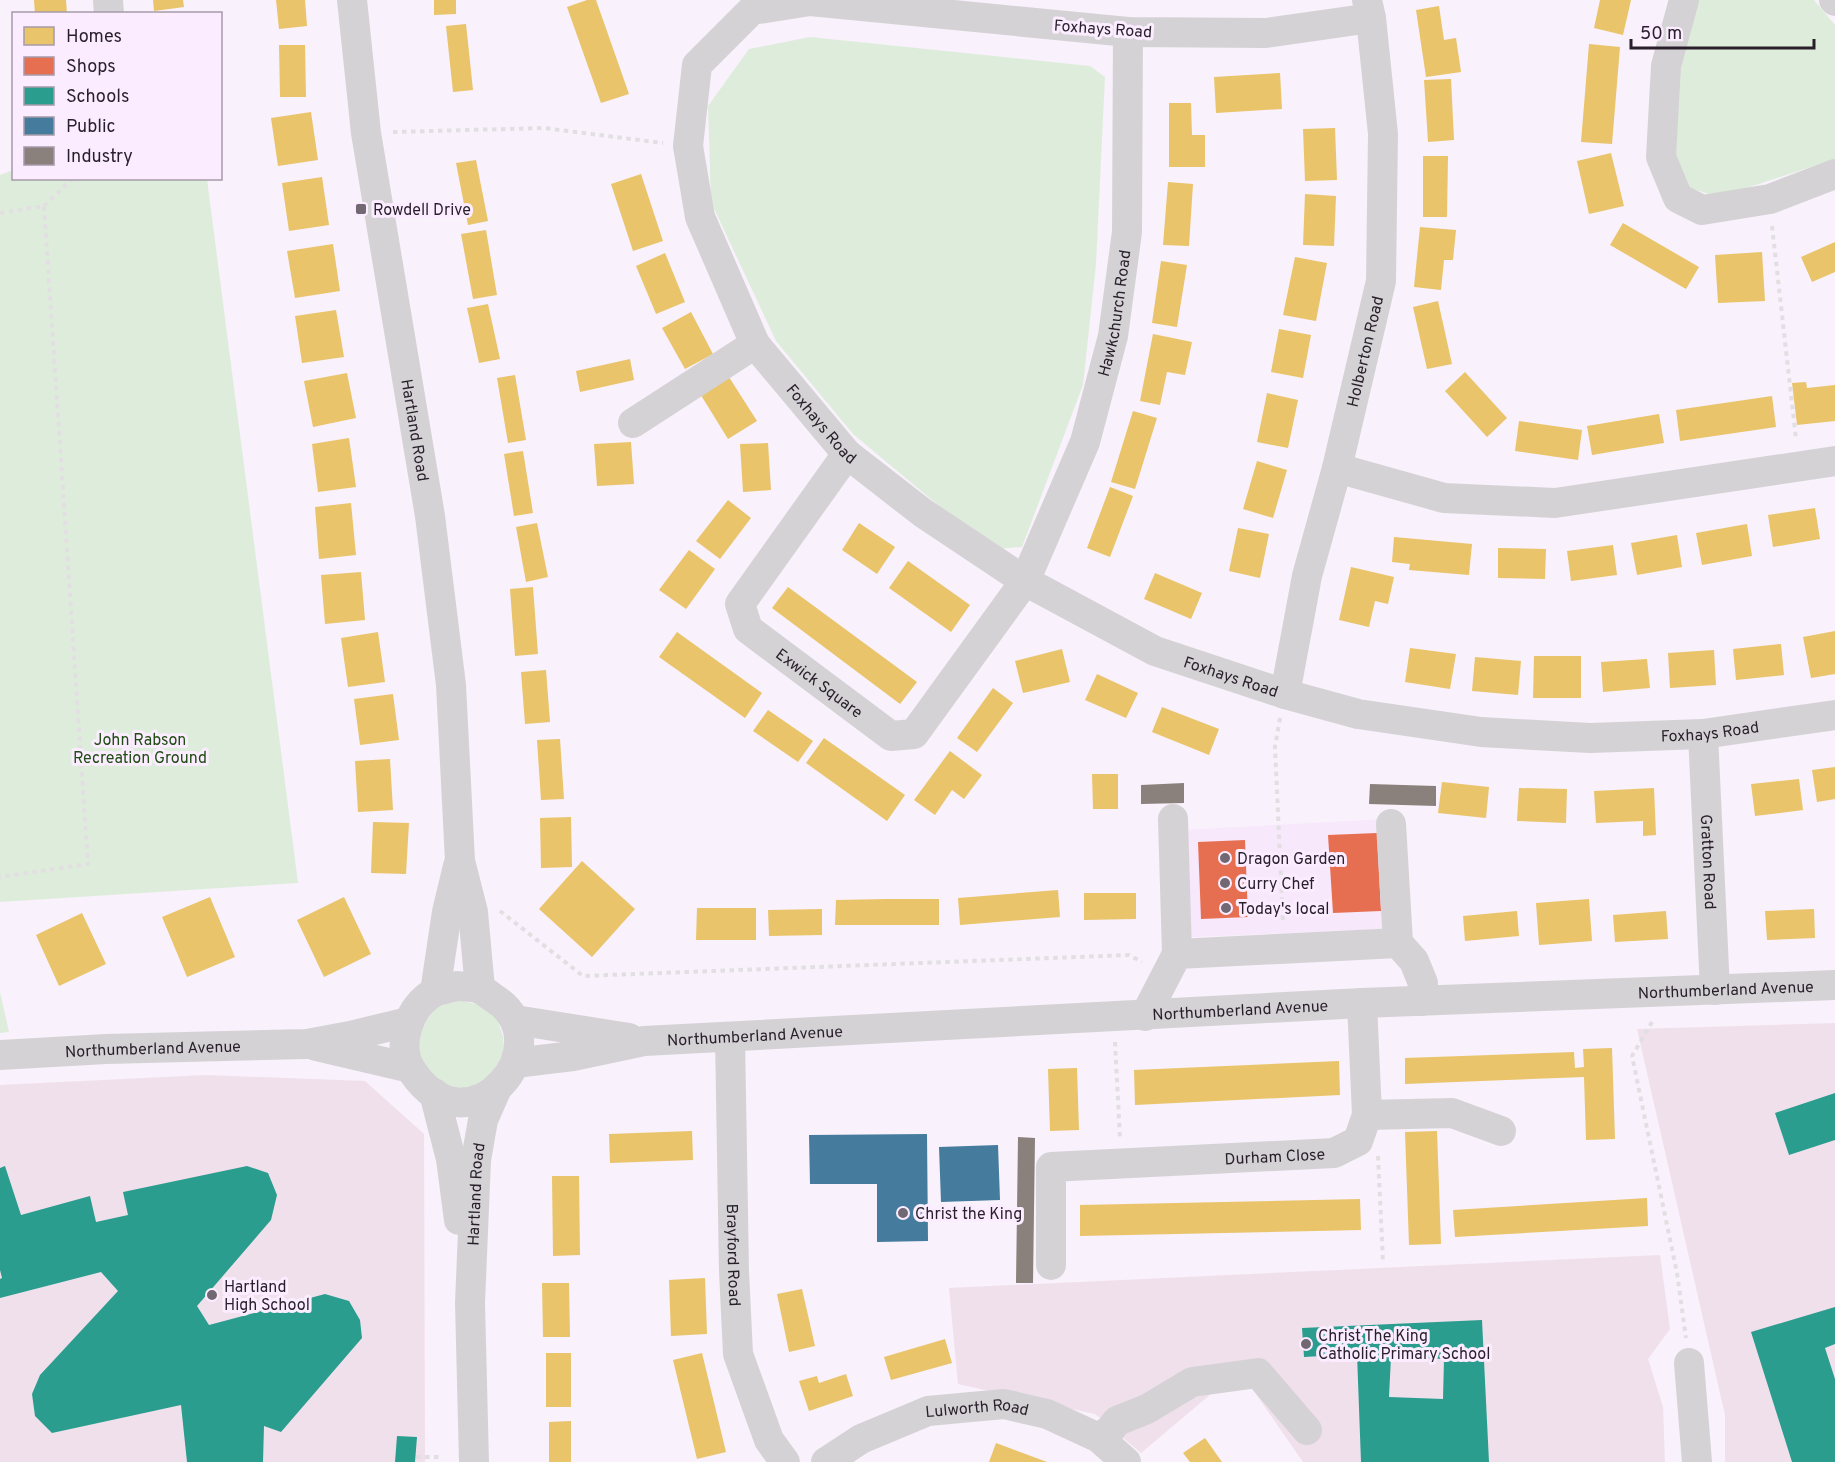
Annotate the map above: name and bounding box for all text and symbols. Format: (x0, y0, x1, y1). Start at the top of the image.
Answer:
legend (12, 12, 222, 180)
scale bar (1631, 12, 1814, 50)
street label: Foxhays Road (1053, 17, 1153, 43)
text: 50 m (1640, 23, 1682, 46)
text: Homes (66, 26, 122, 49)
text: Shops (66, 56, 116, 79)
text: Schools (66, 86, 129, 109)
text: Public (66, 116, 116, 139)
text: Industry (66, 146, 133, 169)
place label: Rowdell Drive (373, 201, 471, 221)
marker: Rowdell Drive (354, 202, 368, 216)
street label: Hawkchurch Road (1095, 249, 1136, 379)
street label: Holberton Road (1344, 294, 1389, 409)
street label: Hartland Road (395, 378, 432, 483)
street label: Foxhays Road (781, 381, 860, 470)
street label: Exwick Square (771, 645, 866, 723)
street label: Foxhays Road (1181, 653, 1280, 703)
street label: Foxhays Road (1660, 718, 1760, 747)
park label: John Rabson Recreation Ground (73, 731, 207, 769)
street label: Gratton Road (1695, 814, 1719, 910)
place label: Dragon Garden (1237, 850, 1345, 870)
marker: Dragon Garden (1218, 851, 1232, 865)
place label: Curry Chef (1237, 875, 1315, 895)
marker: Curry Chef (1218, 876, 1232, 890)
place label: Today's local (1238, 900, 1329, 920)
marker: Today's local (1219, 901, 1233, 915)
street label: Northumberland Avenue (1637, 978, 1814, 1004)
street label: Northumberland Avenue (1152, 997, 1329, 1026)
street label: Northumberland Avenue (667, 1022, 843, 1052)
street label: Northumberland Avenue (64, 1038, 241, 1063)
street label: Hartland Road (464, 1141, 491, 1246)
street label: Durham Close (1224, 1145, 1326, 1170)
street label: Brayford Road (721, 1203, 744, 1307)
place label: Christ the King (915, 1205, 1022, 1225)
marker: Christ the King (896, 1206, 910, 1220)
place label: Hartland High School (224, 1278, 310, 1316)
marker: Hartland High School (205, 1288, 219, 1302)
place label: Christ The King Catholic Primary School (1318, 1327, 1490, 1365)
marker: Christ The King Catholic Primary School (1299, 1337, 1313, 1351)
street label: Lulworth Road (925, 1396, 1031, 1423)

